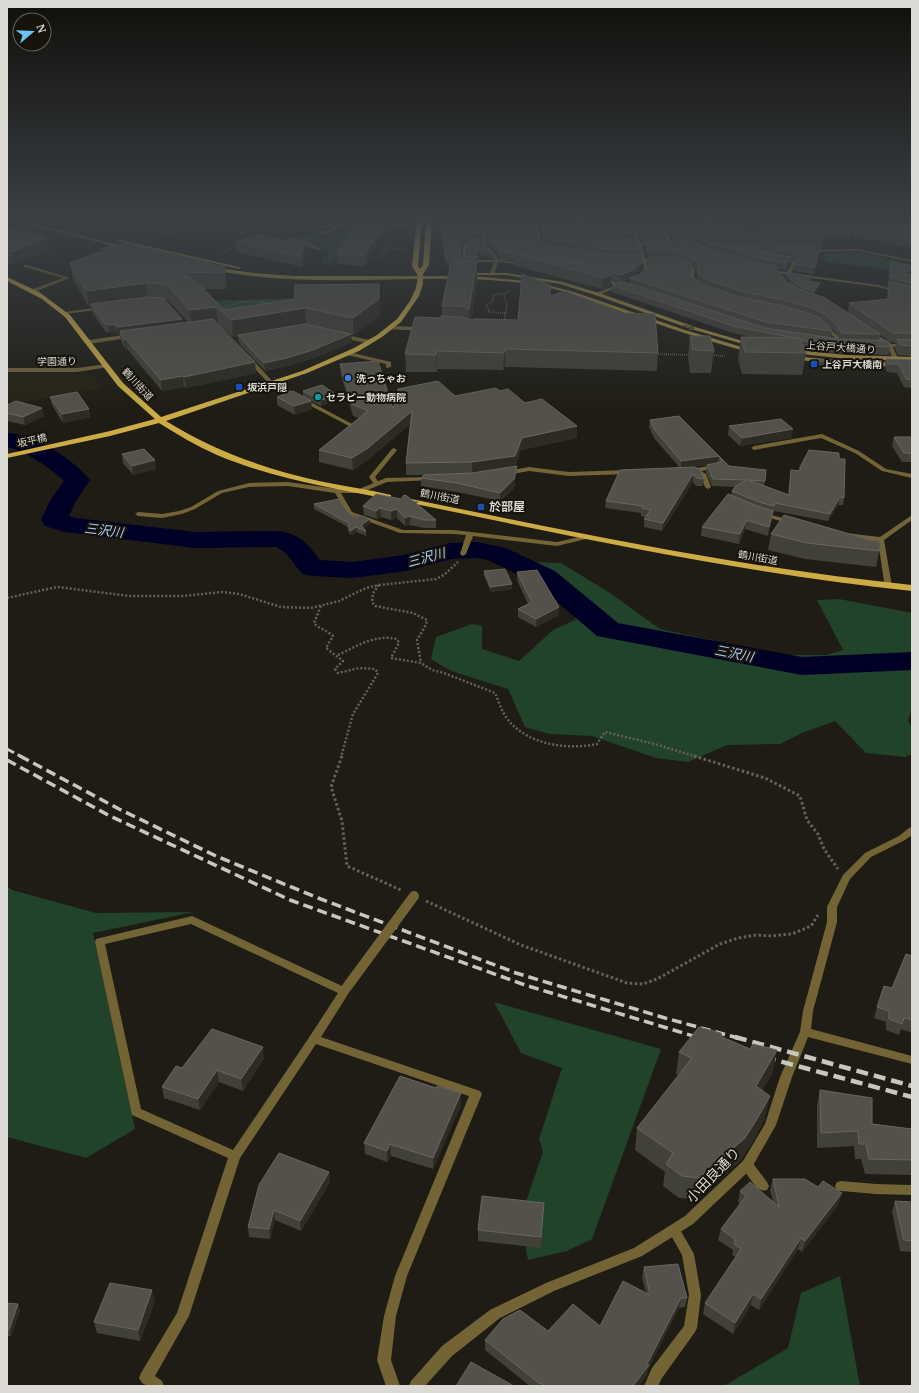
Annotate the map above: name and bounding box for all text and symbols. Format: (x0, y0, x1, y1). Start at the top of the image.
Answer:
north arrow (12, 12, 52, 52)
text: N (33, 23, 50, 36)
one-way arrow (684, 324, 696, 330)
street label: 上谷戸大橋通り (806, 339, 876, 356)
street label: 学園通り (37, 355, 77, 368)
place label: 上谷戸大橋南 (822, 358, 882, 371)
marker: 上谷戸大橋南 (809, 359, 819, 369)
street label: 鶴川街道 (119, 365, 156, 403)
place label: 洗っちゃお (356, 372, 406, 385)
marker: 洗っちゃお (343, 373, 353, 383)
place label: 坂浜戸隠 (247, 381, 287, 394)
marker: 坂浜戸隠 (234, 382, 244, 392)
place label: セラピー動物病院 (326, 391, 406, 404)
marker: セラピー動物病院 (313, 392, 323, 402)
street label: 坂平橋 (16, 431, 48, 450)
street label: 鶴川街道 (419, 486, 461, 507)
place label: 於部屋 (489, 499, 525, 514)
marker: 於部屋 (476, 502, 486, 512)
water label: 三沢川 (84, 519, 126, 542)
water label: 三沢川 (405, 543, 449, 571)
street label: 鶴川街道 (737, 548, 779, 567)
water label: 三沢川 (713, 640, 757, 666)
street label: 小田良通り (681, 1143, 744, 1206)

